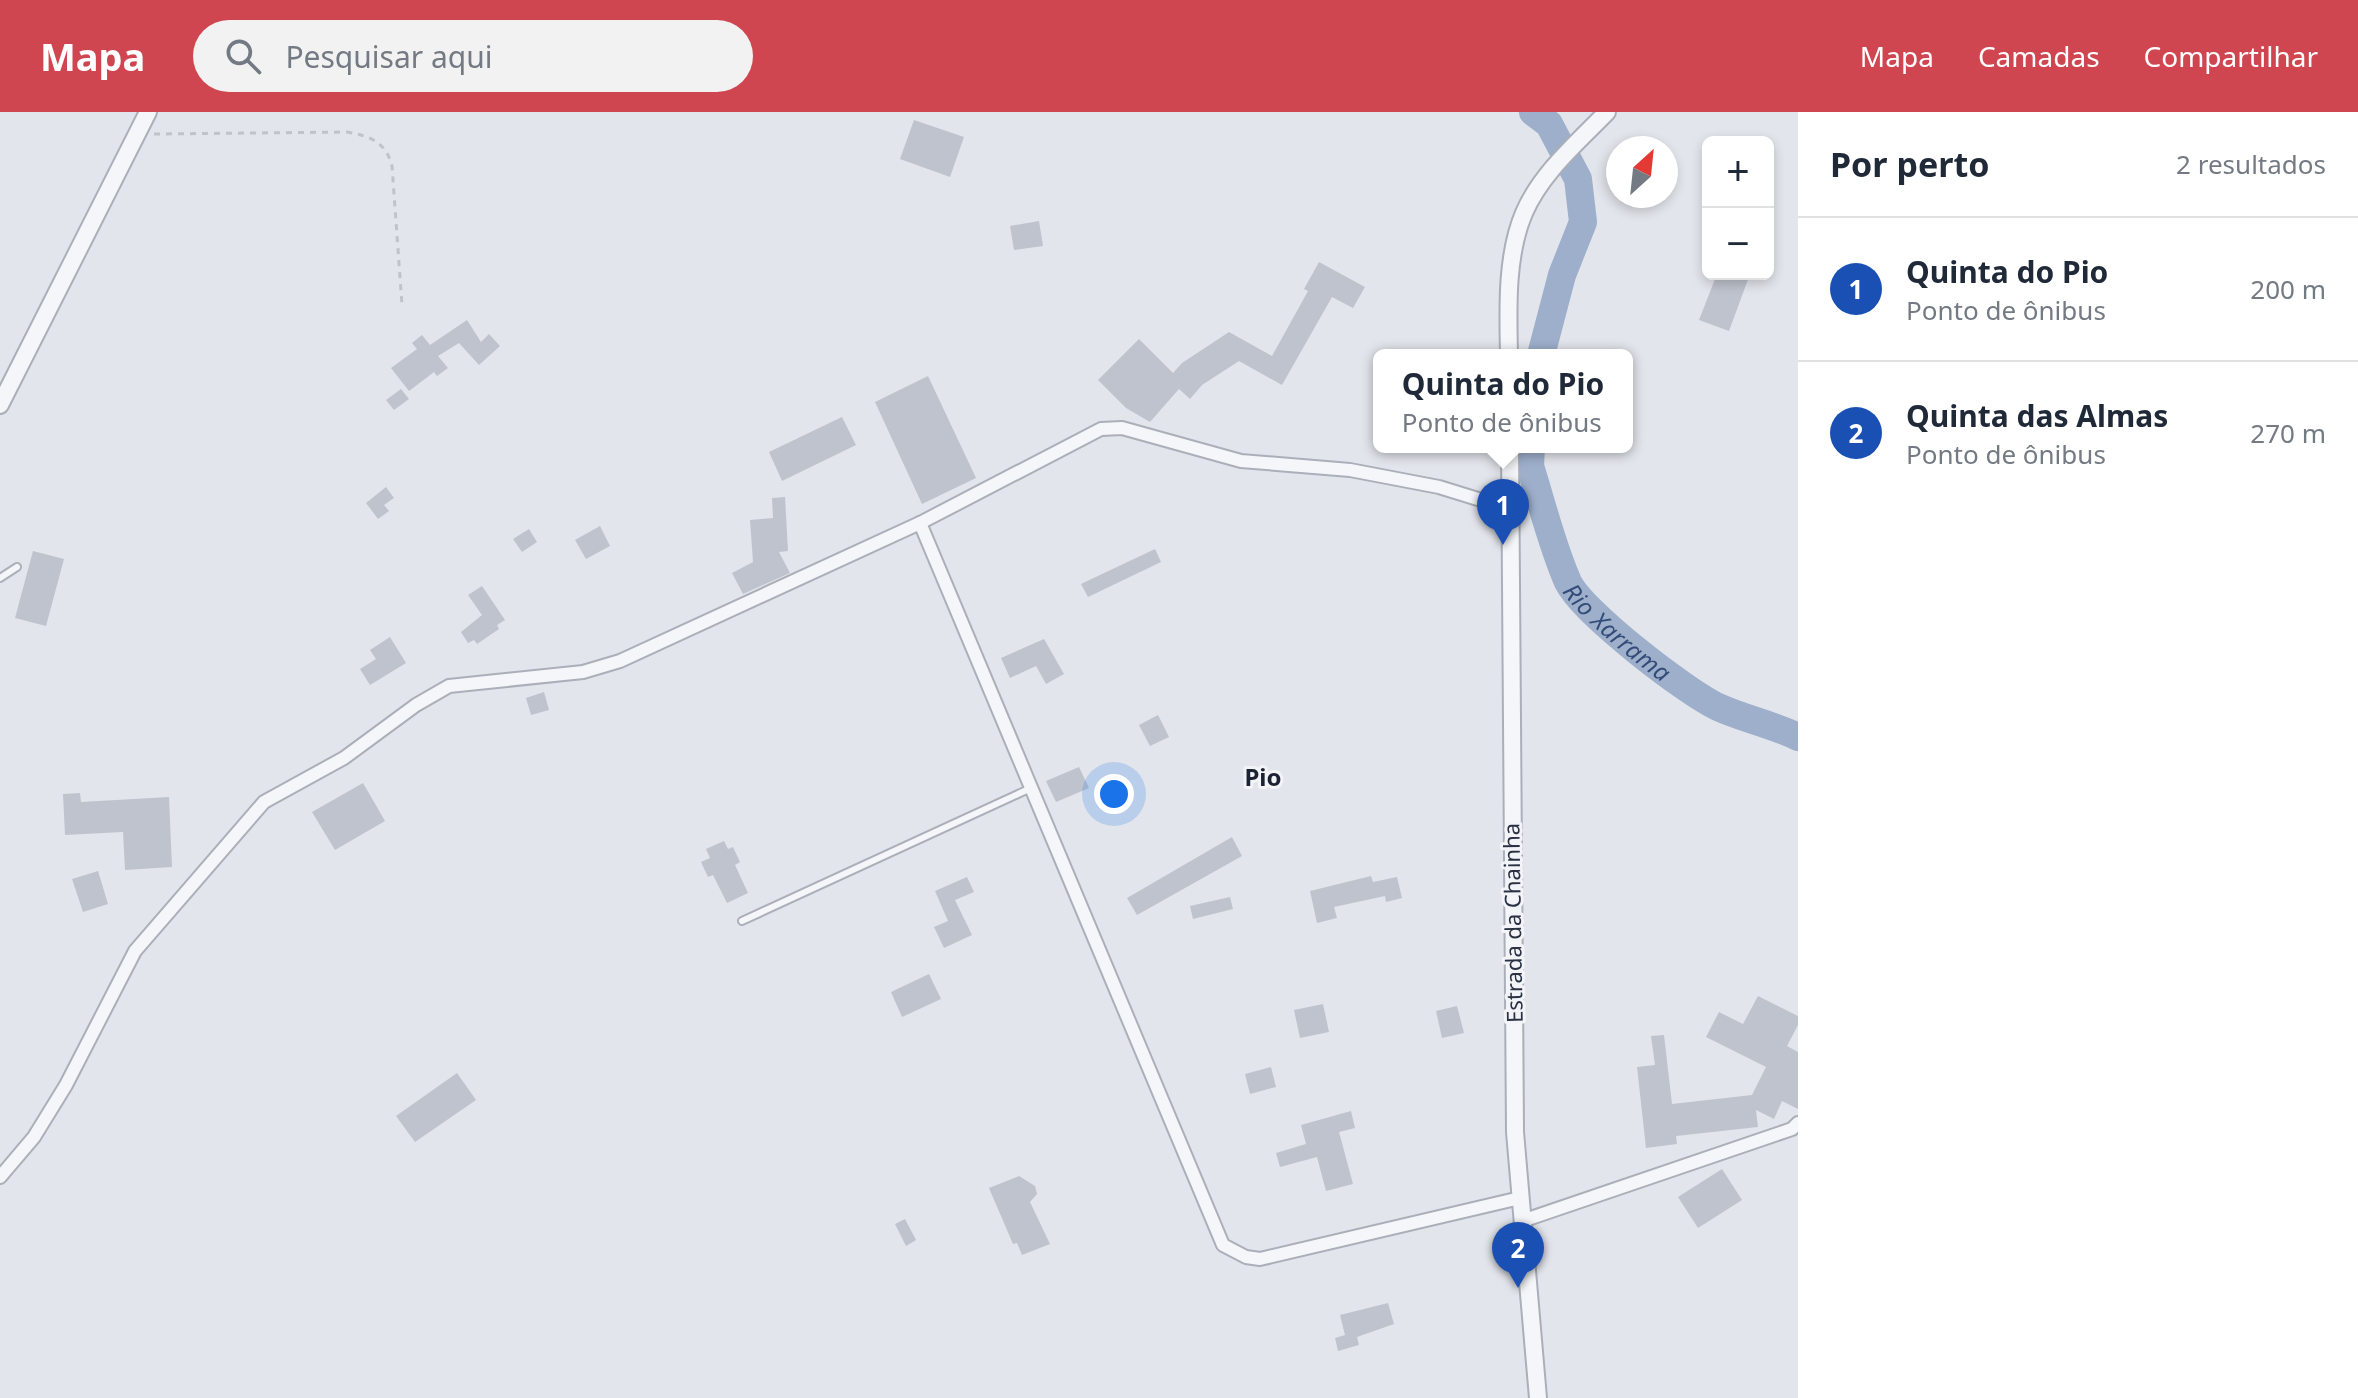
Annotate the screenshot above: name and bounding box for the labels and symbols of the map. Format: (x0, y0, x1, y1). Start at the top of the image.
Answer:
north arrow (1606, 136, 1678, 208)
pin: 1 (1477, 479, 1529, 545)
water label: Rio Xarrama (1557, 576, 1678, 688)
district label: Pio (1244, 760, 1282, 793)
your location (1094, 774, 1134, 814)
street label: Estrada da Chainha (1495, 823, 1529, 1023)
pin: 2 (1492, 1222, 1544, 1288)

